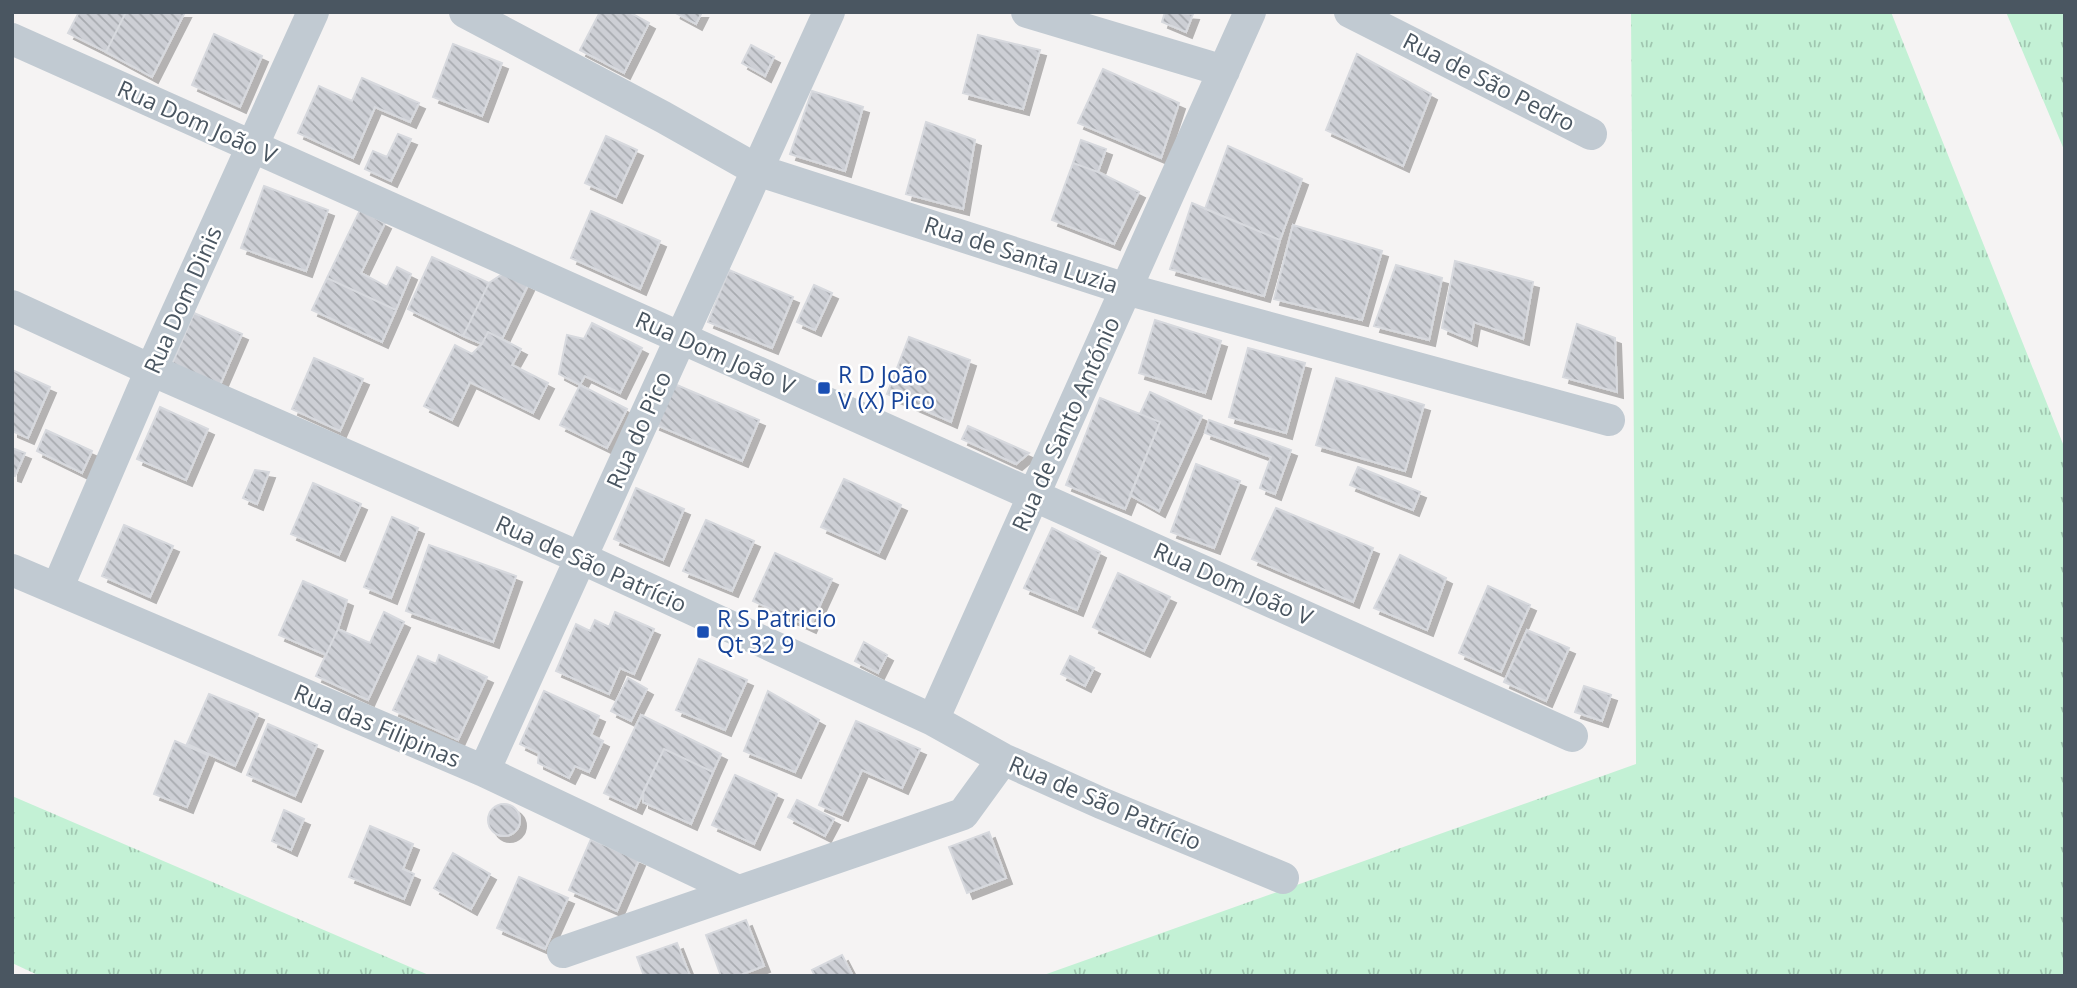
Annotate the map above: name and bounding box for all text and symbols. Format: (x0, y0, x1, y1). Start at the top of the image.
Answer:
street label: Rua de São Pedro (1398, 24, 1581, 138)
street label: Rua Dom João V (113, 72, 282, 171)
street label: Rua de Santa Luzia (920, 208, 1122, 300)
street label: Rua Dom Dinis (135, 221, 229, 378)
street label: Rua Dom João V (631, 303, 800, 402)
street label: Rua de Santo António (1003, 311, 1127, 536)
place label: R D João V (X) Pico (838, 358, 935, 416)
street label: Rua do Pico (598, 366, 678, 493)
marker: R D João V (X) Pico (816, 380, 832, 396)
street label: Rua de São Patrício (491, 507, 692, 620)
street label: Rua Dom João V (1149, 534, 1318, 633)
place label: R S Patricio Qt 32 9 (717, 602, 836, 660)
marker: R S Patricio Qt 32 9 (695, 624, 711, 640)
street label: Rua das Filipinas (289, 676, 466, 775)
street label: Rua de São Patrício (1004, 747, 1206, 857)

